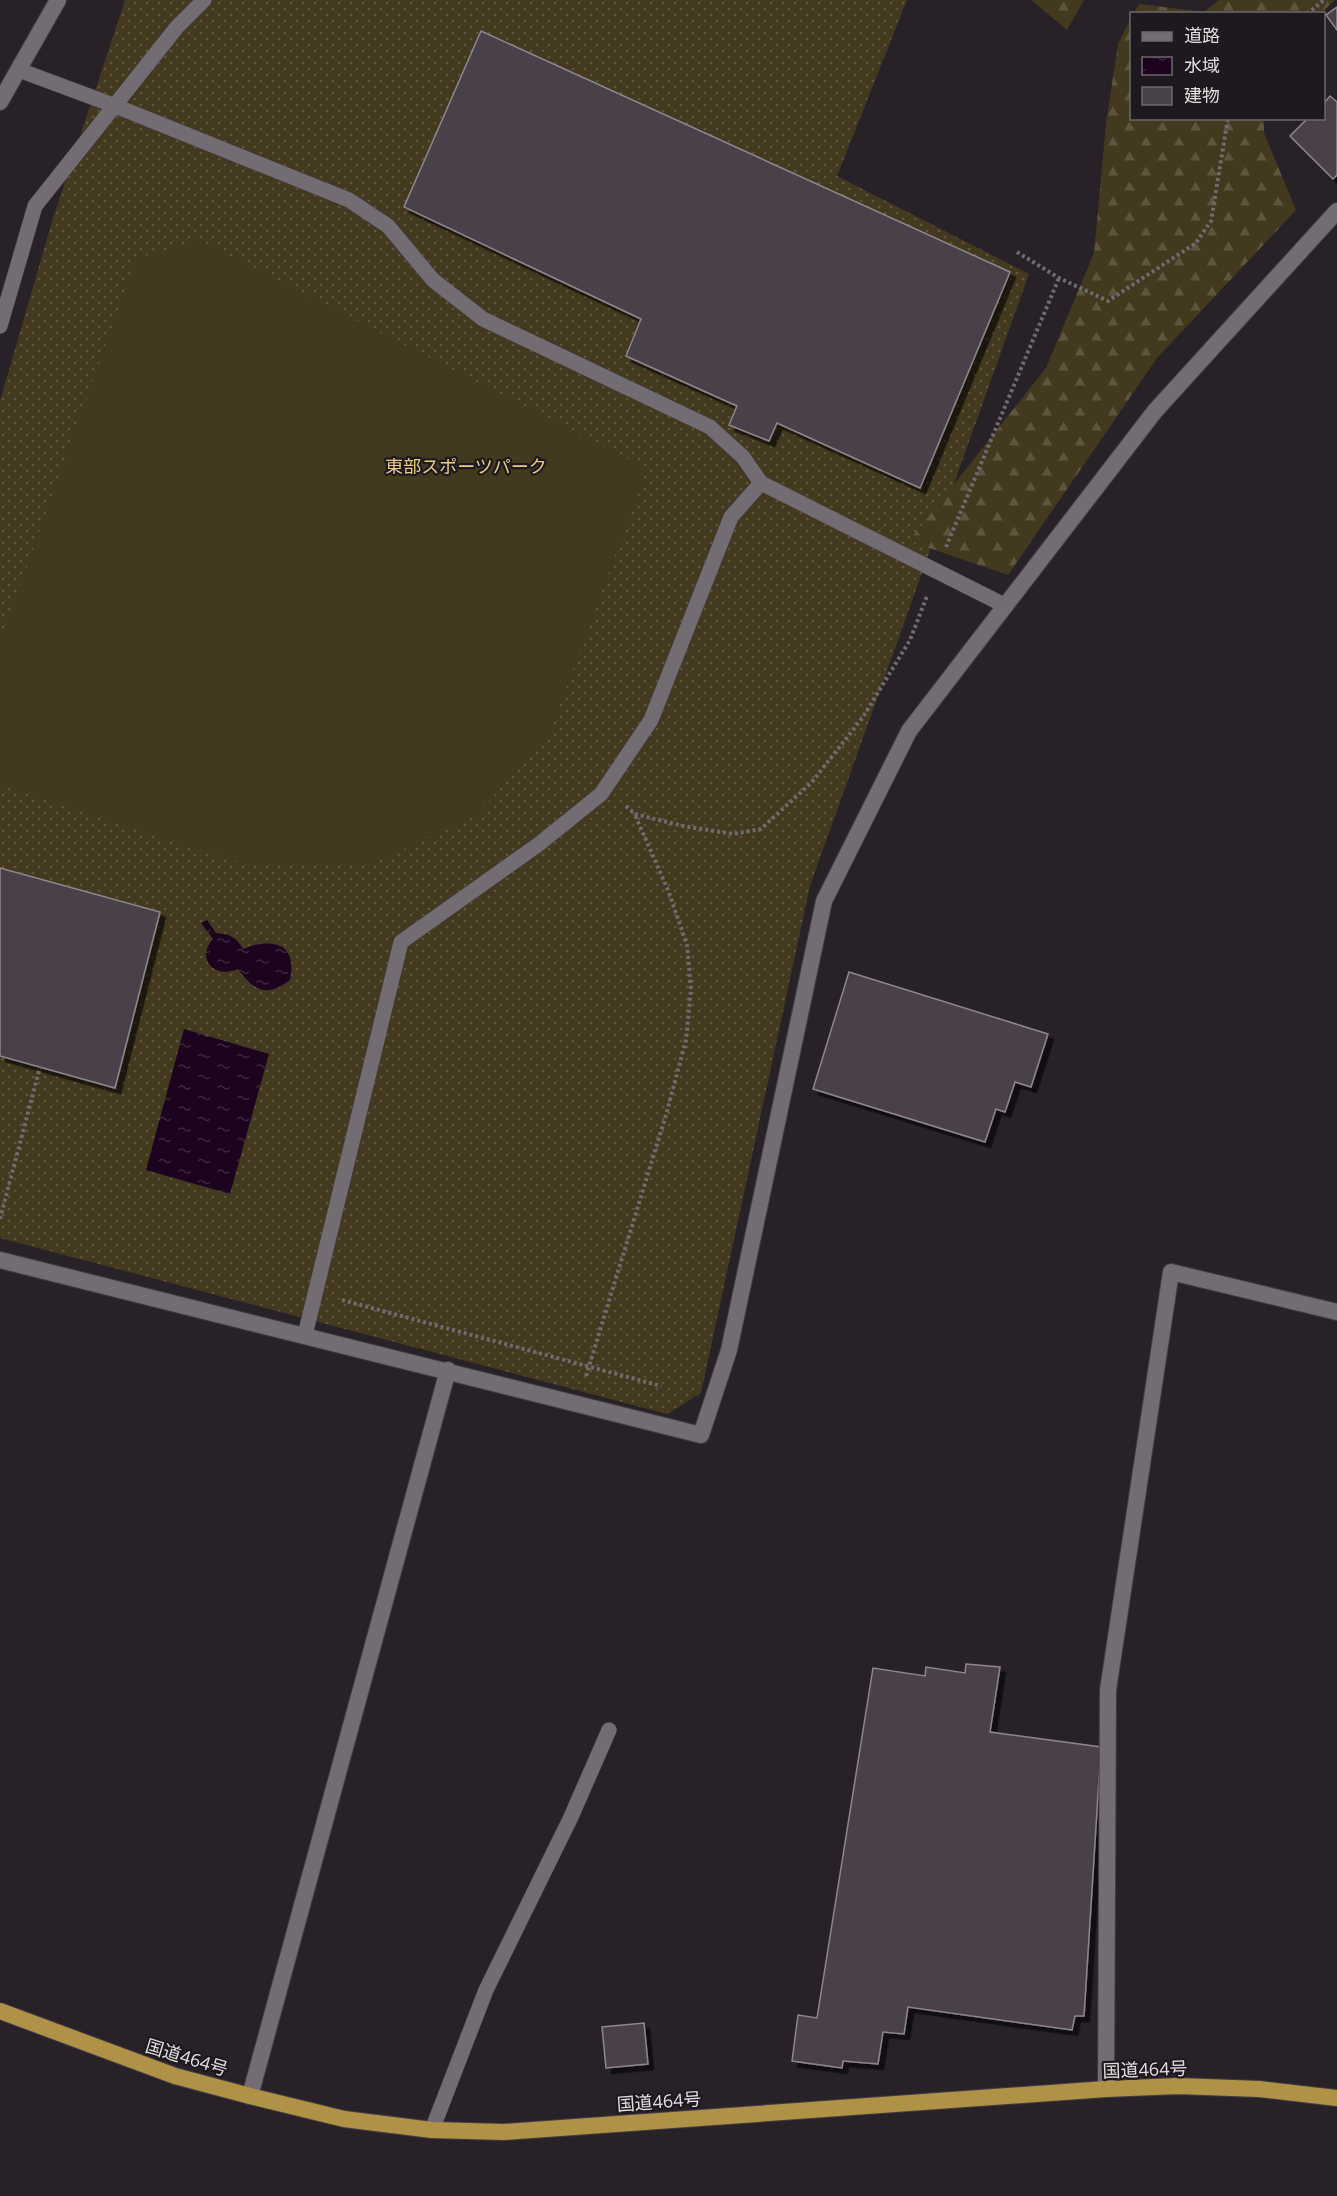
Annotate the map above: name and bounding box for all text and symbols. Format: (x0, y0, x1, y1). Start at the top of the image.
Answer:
legend (1130, 12, 1325, 120)
text: 道路 (1184, 23, 1220, 47)
text: 水域 (1184, 53, 1220, 77)
text: 建物 (1184, 83, 1220, 107)
park label: 東部スポーツパーク (385, 454, 547, 478)
street label: 国道464号 (143, 2033, 231, 2081)
street label: 国道464号 (1102, 2056, 1188, 2082)
street label: 国道464号 (616, 2086, 702, 2116)

